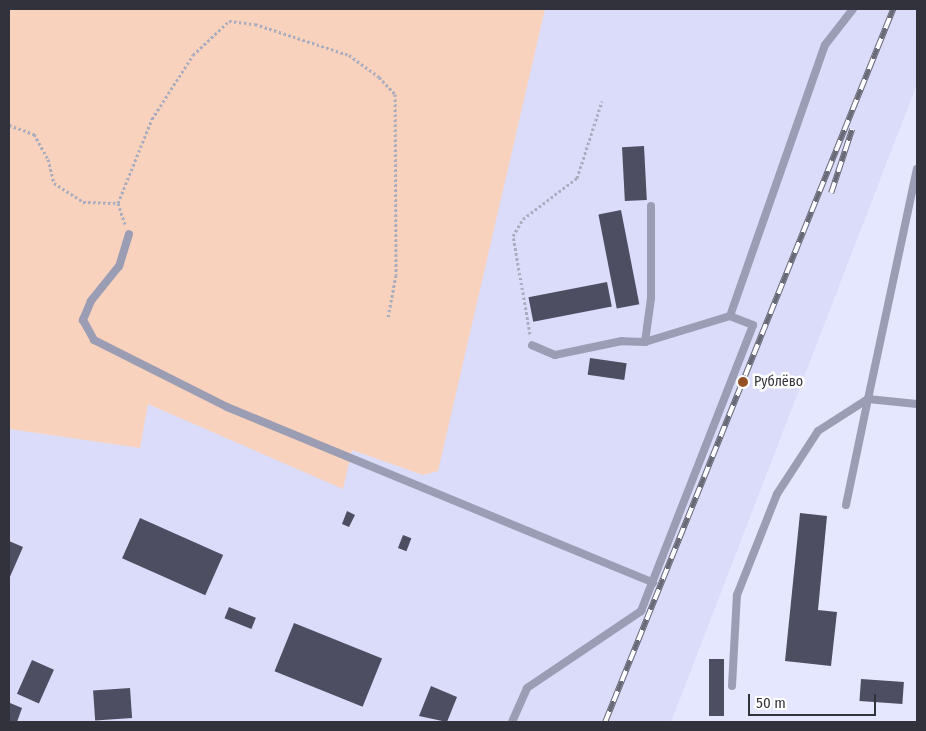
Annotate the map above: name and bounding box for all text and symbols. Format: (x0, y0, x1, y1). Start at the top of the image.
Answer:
place label: Рублёво (754, 374, 803, 390)
marker: Рублёво (736, 375, 750, 389)
scale bar (751, 684, 878, 716)
text: 50 m (756, 694, 786, 712)

